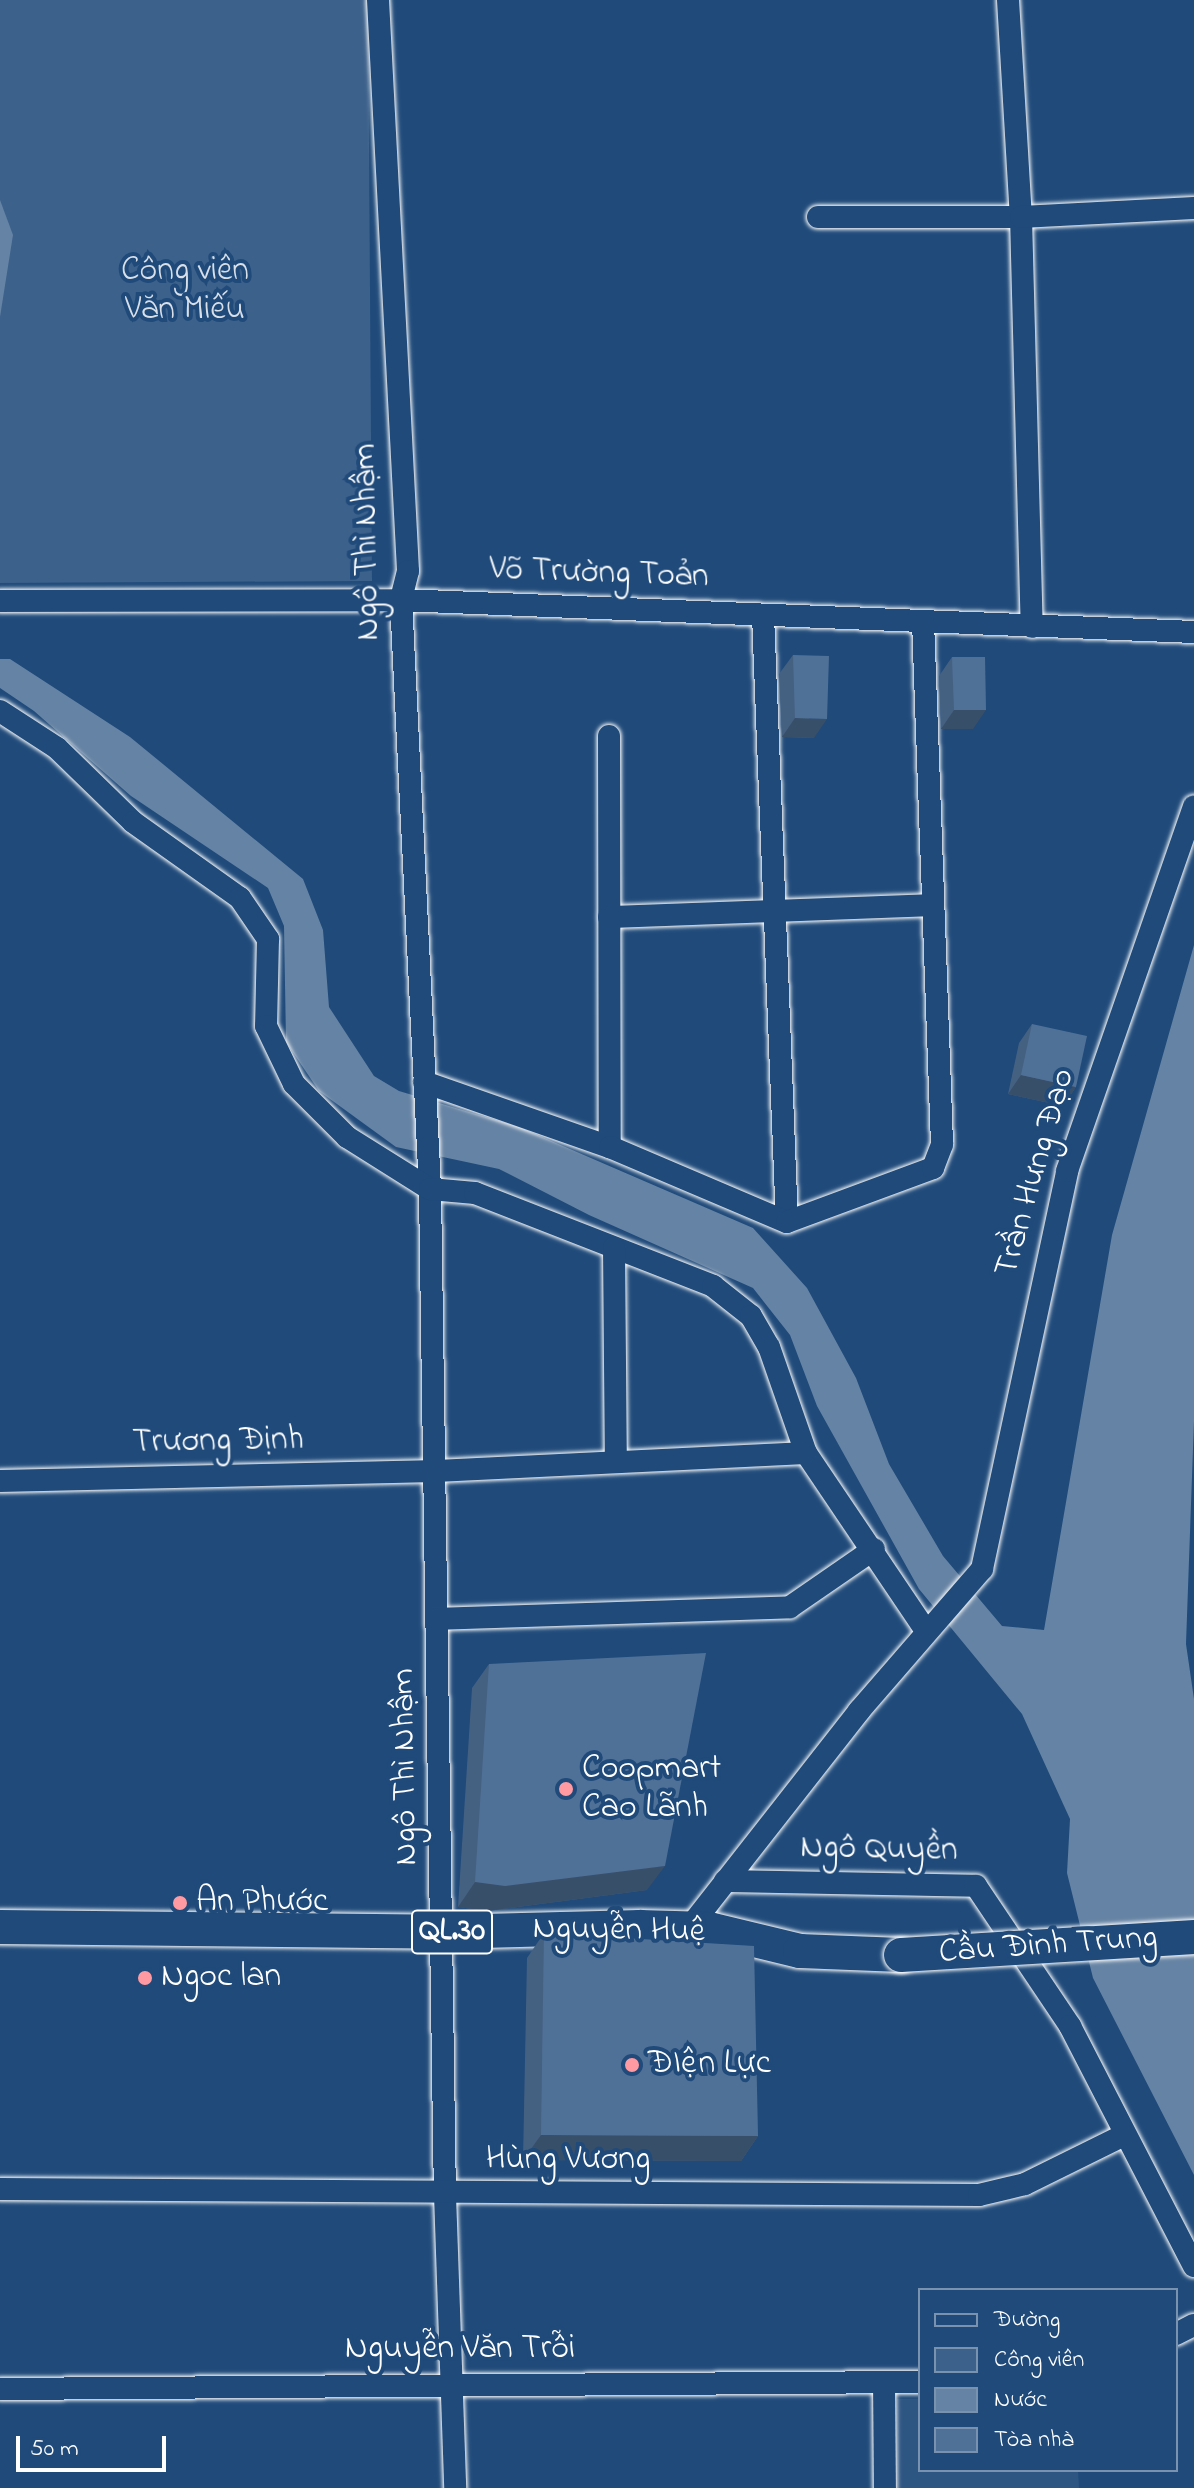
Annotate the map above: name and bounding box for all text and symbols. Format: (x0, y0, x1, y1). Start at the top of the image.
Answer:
park label: Công viên Văn Miếu (121, 251, 249, 330)
street label: Ngô Thì Nhậm (346, 443, 390, 641)
street label: Võ Trường Toản (489, 550, 709, 598)
street label: Trần Hưng Đạo (987, 1064, 1085, 1282)
street label: Trương Định (132, 1420, 304, 1464)
street label: Ngô Thì Nhậm (384, 1668, 428, 1866)
place label: Coopmart Cao Lãnh (582, 1749, 721, 1828)
marker: Coopmart Cao Lãnh (557, 1780, 575, 1798)
street label: Ngô Quyền (800, 1828, 958, 1872)
place label: An Phước (196, 1883, 328, 1923)
marker: An Phước (171, 1894, 189, 1912)
road number: QL.30 (410, 1904, 494, 1960)
street label: Nguyễn Huệ (532, 1909, 708, 1953)
street label: Cầu Đình Trung (937, 1918, 1159, 1974)
place label: Ngoc lan (161, 1958, 281, 1998)
marker: Ngoc lan (136, 1969, 154, 1987)
place label: ĐIện Lực (648, 2045, 771, 2085)
marker: ĐIện Lực (623, 2056, 641, 2074)
street label: Hùng Vương (486, 2141, 650, 2181)
legend (918, 2288, 1178, 2472)
text: Đường (994, 2303, 1060, 2338)
street label: Nguyễn Văn Trỗi (345, 2330, 575, 2370)
text: Công viên (994, 2343, 1084, 2378)
text: Nước (994, 2383, 1047, 2418)
scale bar (20, 2420, 170, 2470)
text: Tòa nhà (994, 2423, 1074, 2458)
text: 50 m (30, 2432, 79, 2467)

